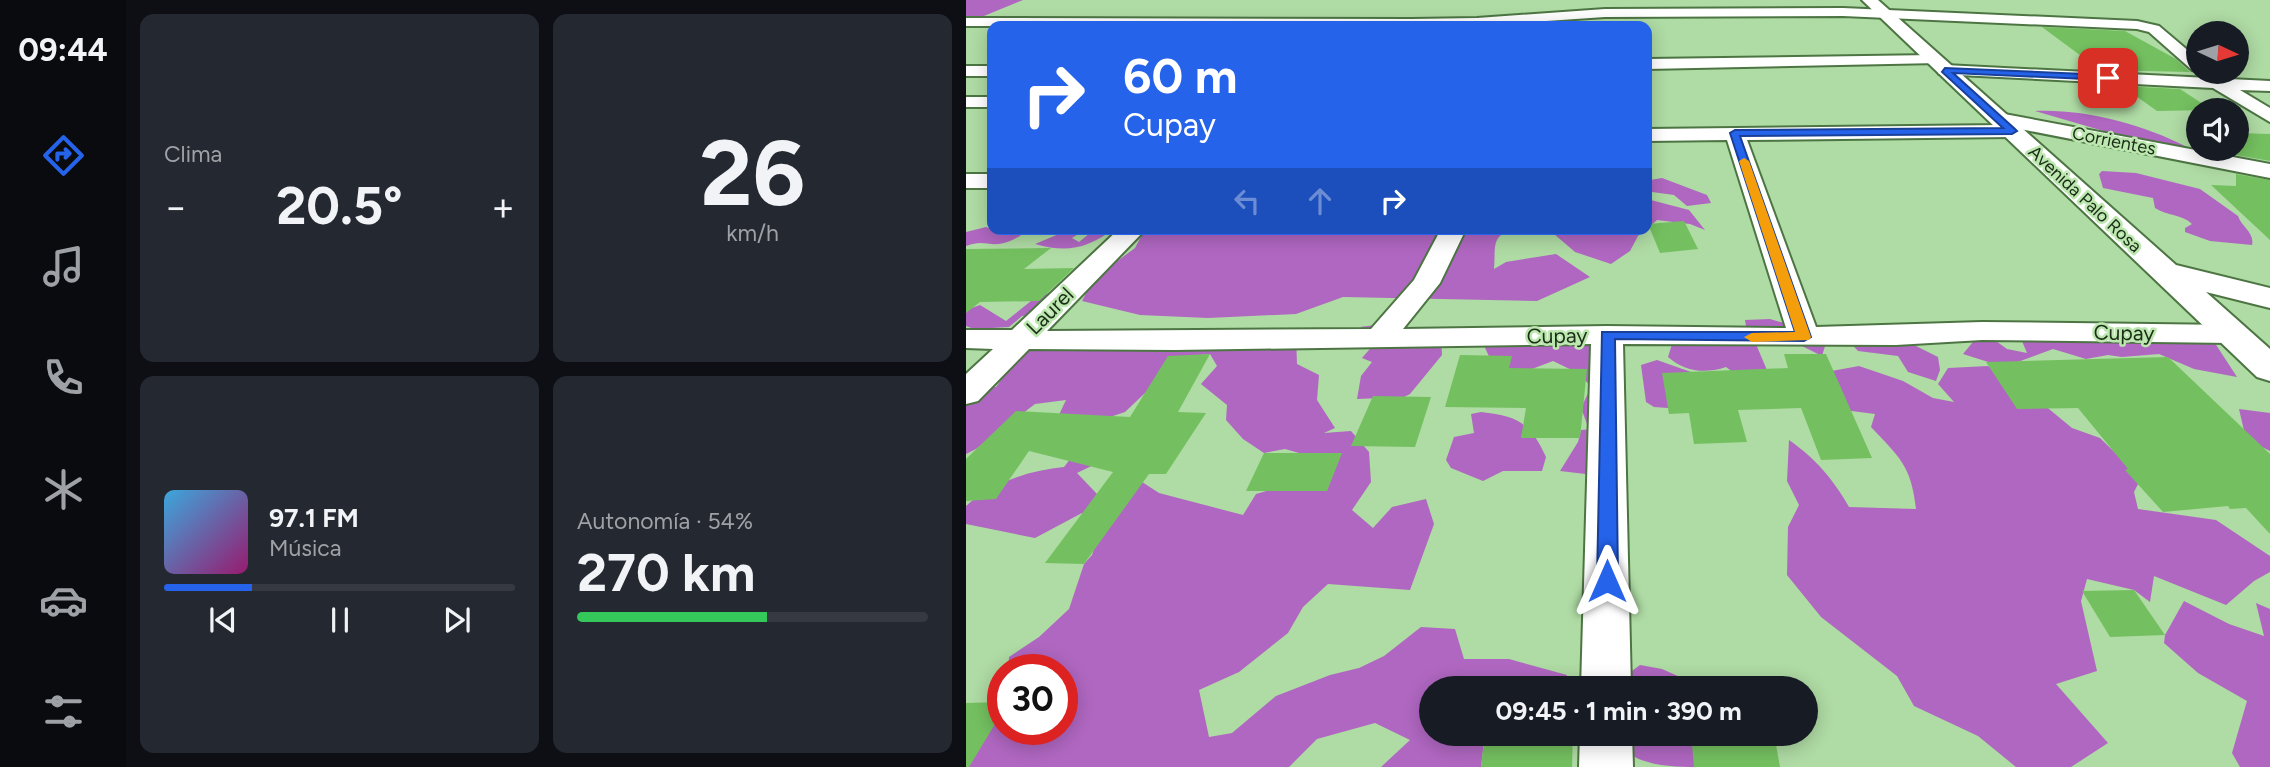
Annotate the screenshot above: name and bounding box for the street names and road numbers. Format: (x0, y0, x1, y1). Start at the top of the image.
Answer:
street label: Corrientes (2070, 122, 2158, 160)
street label: Avenida Palo Rosa (2024, 141, 2146, 257)
street label: Laurel (1021, 282, 1078, 339)
street label: Cupay (2093, 319, 2155, 346)
street label: Cupay (1526, 322, 1588, 349)

